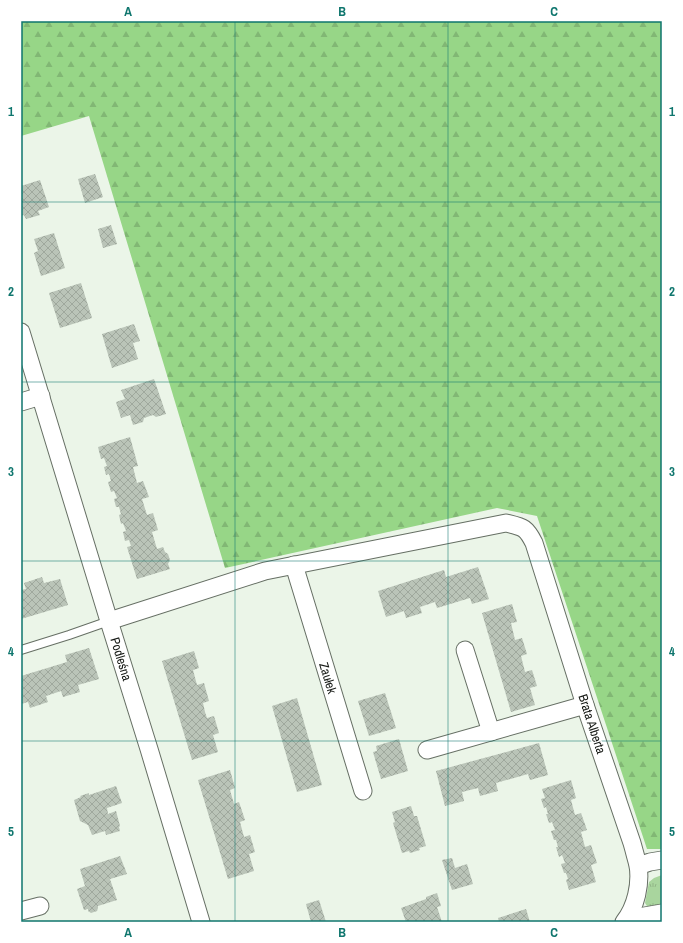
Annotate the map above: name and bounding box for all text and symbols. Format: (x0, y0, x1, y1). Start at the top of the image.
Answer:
text: A (124, 3, 132, 20)
text: B (338, 3, 346, 20)
text: C (550, 3, 558, 20)
text: 1 (8, 103, 14, 120)
text: 1 (669, 103, 675, 120)
text: 2 (8, 283, 14, 300)
text: 2 (669, 283, 675, 300)
text: 3 (8, 463, 14, 480)
text: 3 (669, 463, 675, 480)
street label: Podleśna (106, 635, 136, 683)
text: 4 (8, 643, 14, 660)
text: 4 (669, 643, 675, 660)
street label: Zaułek (315, 660, 341, 696)
street label: Brata Alberta (574, 692, 610, 756)
text: 5 (8, 823, 14, 840)
text: 5 (669, 823, 675, 840)
text: A (124, 924, 132, 941)
text: B (338, 924, 346, 941)
text: C (550, 924, 558, 941)

